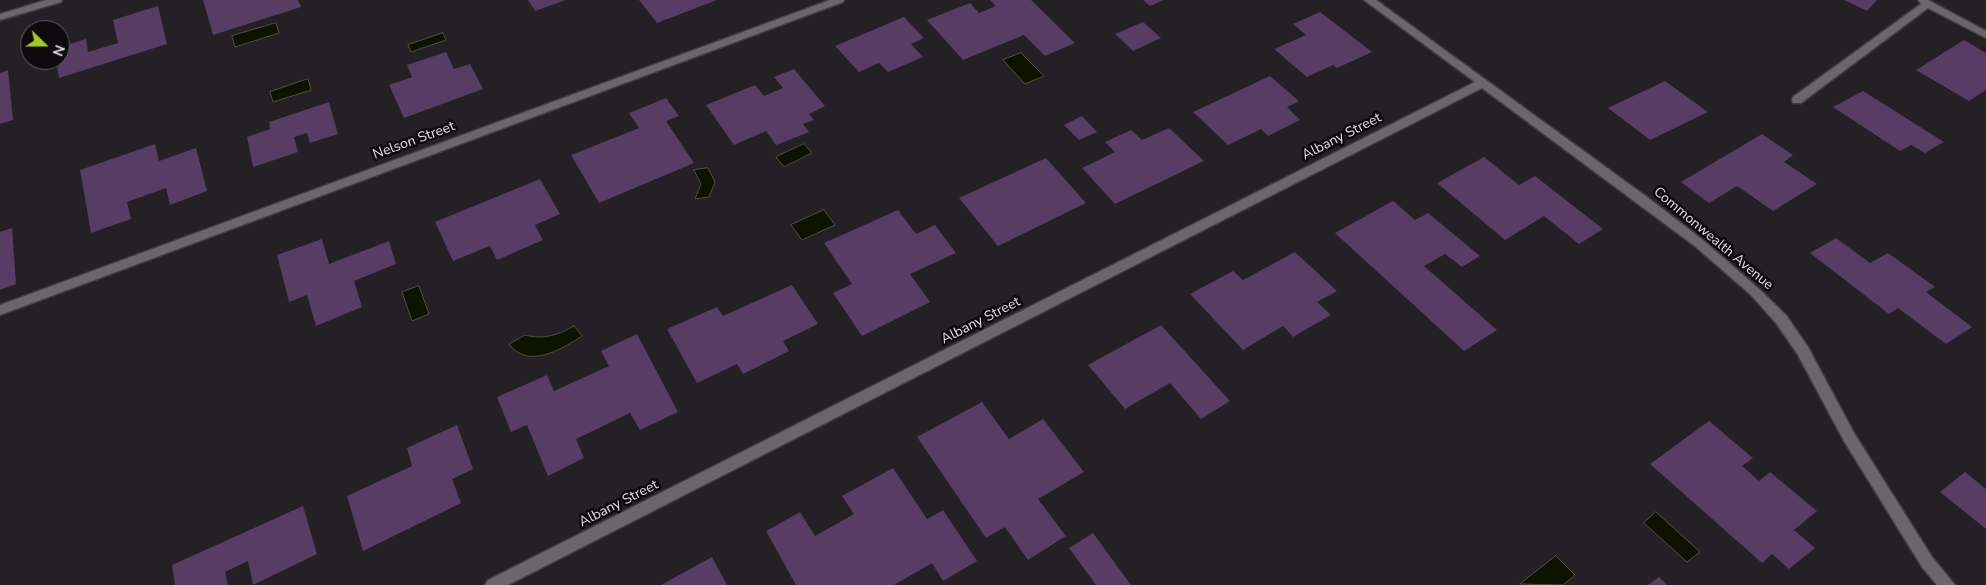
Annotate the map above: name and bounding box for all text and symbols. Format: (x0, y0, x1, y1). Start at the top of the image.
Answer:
north arrow (20, 20, 70, 70)
text: N (48, 42, 69, 59)
street label: Albany Street (1300, 110, 1384, 164)
street label: Nelson Street (371, 118, 457, 164)
street label: Commonwealth Avenue (1650, 184, 1776, 294)
street label: Albany Street (939, 294, 1023, 348)
street label: Albany Street (577, 477, 661, 531)

